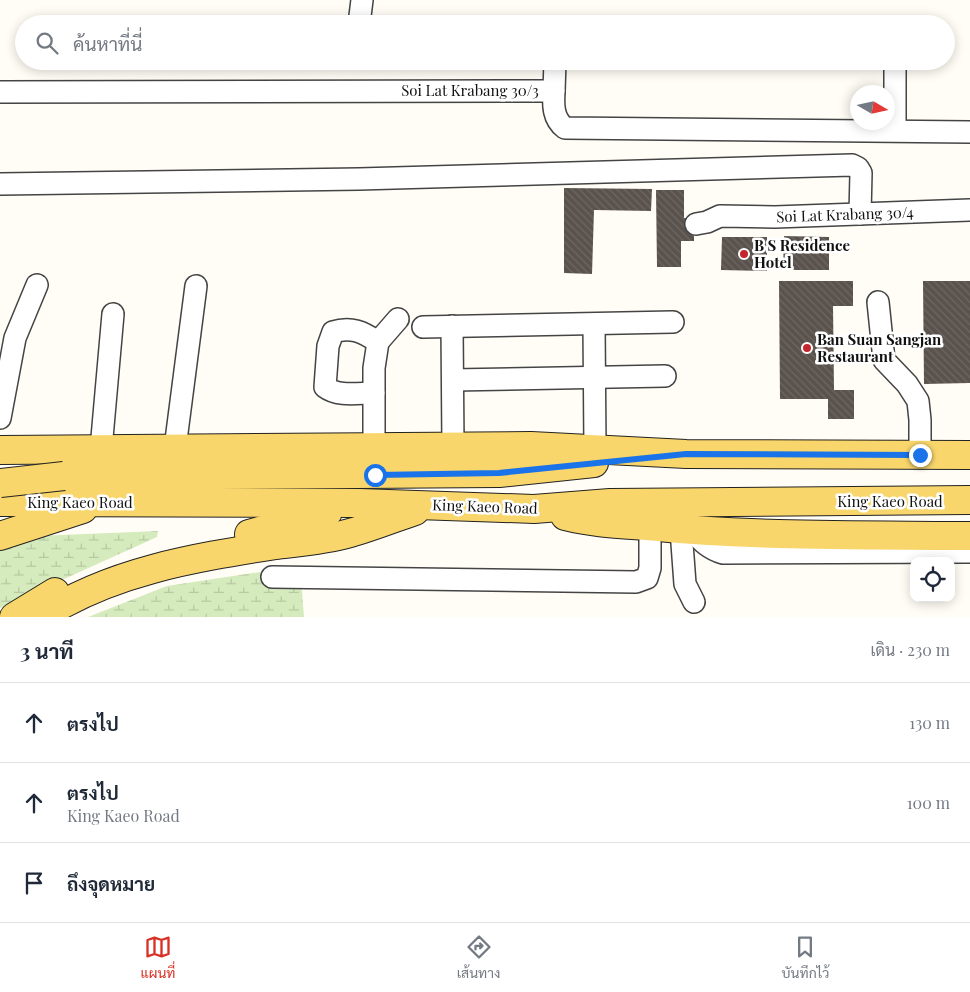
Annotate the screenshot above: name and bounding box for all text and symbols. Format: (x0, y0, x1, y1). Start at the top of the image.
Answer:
search box (15, 15, 955, 70)
icon: search (33, 29, 61, 57)
text: ค้นหาที่นี่ (73, 30, 142, 56)
street label: Soi Lat Krabang 30/3 (401, 80, 539, 100)
north arrow (850, 85, 895, 130)
street label: Soi Lat Krabang 30/4 (776, 202, 914, 226)
place label: B S Residence Hotel (754, 235, 851, 272)
marker: B S Residence Hotel (738, 248, 750, 260)
place label: Ban Suan Sangjan Restaurant (817, 329, 942, 366)
marker: Ban Suan Sangjan Restaurant (801, 342, 813, 354)
route end (909, 444, 932, 467)
route start (364, 464, 387, 487)
street label: King Kaeo Road (837, 491, 943, 511)
street label: King Kaeo Road (27, 492, 133, 512)
street label: King Kaeo Road (432, 494, 538, 518)
map controls (910, 557, 955, 602)
button: locate (910, 557, 955, 602)
text: 3 นาที (20, 636, 74, 664)
text: เดิน · 230 m (871, 639, 950, 660)
icon: ahead (20, 709, 48, 737)
text: ตรงไป (67, 710, 119, 736)
text: 130 m (909, 712, 950, 733)
text: ตรงไป (67, 779, 119, 805)
icon: ahead (20, 789, 48, 817)
text: 100 m (907, 792, 950, 813)
text: King Kaeo Road (67, 805, 180, 826)
icon: arrive (20, 869, 48, 897)
text: ถึงจุดหมาย (67, 870, 155, 896)
tab: แผนที่ (141, 933, 176, 982)
tab: เส้นทาง (457, 933, 500, 982)
tab: บันทึกไว้ (782, 933, 829, 982)

